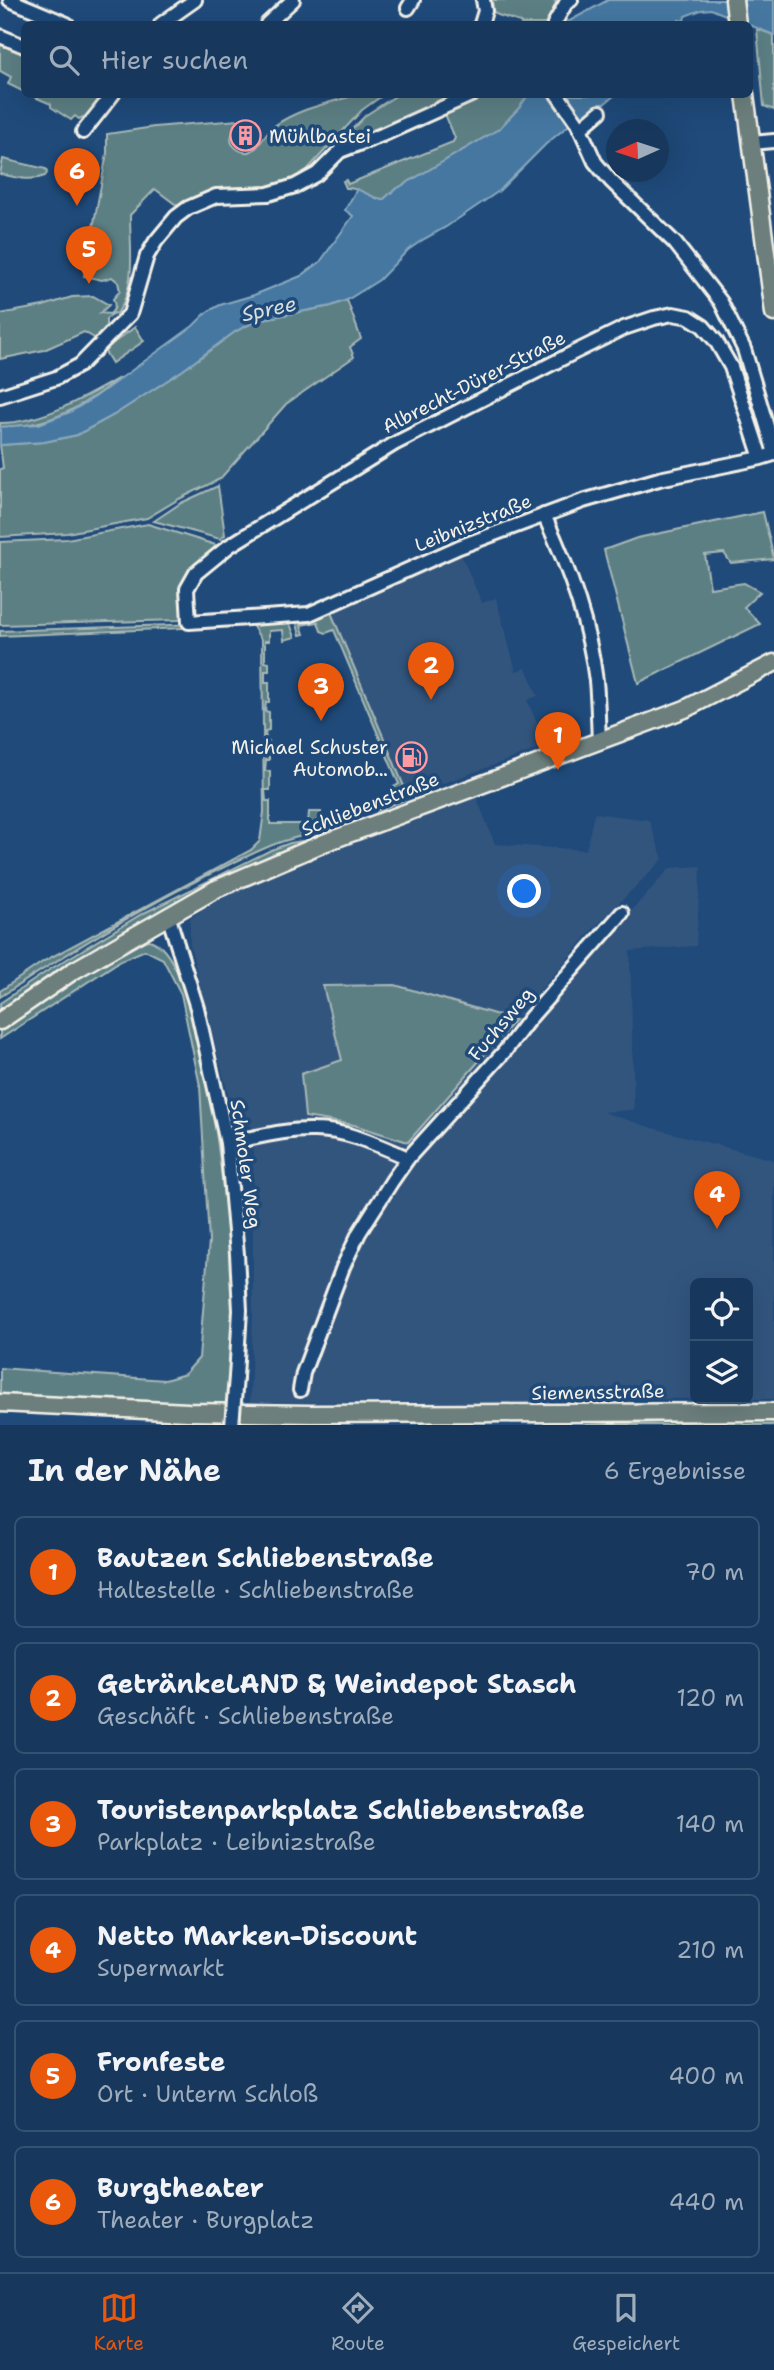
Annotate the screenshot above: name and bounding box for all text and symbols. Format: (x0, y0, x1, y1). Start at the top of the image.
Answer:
search box (21, 21, 753, 98)
icon: search (45, 41, 83, 79)
text: Hier suchen (101, 42, 248, 77)
building icon: Mühlbastei (229, 119, 263, 153)
north arrow (606, 119, 669, 182)
place label: Mühlbastei (269, 124, 371, 149)
pin: 6 (54, 148, 100, 206)
pin: 5 (66, 226, 112, 284)
water label: Spree (239, 290, 299, 328)
street label: Albrecht-Dürer-Straße (378, 325, 570, 439)
street label: Leibnizstraße (411, 488, 535, 558)
pin: 2 (408, 642, 454, 700)
pin: 3 (298, 663, 344, 721)
pin: 1 (535, 712, 581, 770)
place label: Michael Schuster Automob... (231, 735, 388, 782)
fuel station icon: Michael Schuster Automob... (394, 741, 428, 775)
street label: Schliebenstraße (298, 766, 442, 842)
your location (507, 874, 541, 908)
street label: Fuchsweg (463, 982, 539, 1066)
street label: Schmoler Weg (225, 1098, 267, 1230)
pin: 4 (694, 1171, 740, 1229)
map controls (690, 1278, 753, 1404)
button: locate (690, 1278, 753, 1341)
button: layers (690, 1341, 753, 1404)
street label: Siemensstraße (531, 1378, 665, 1406)
text: In der Nähe (28, 1450, 221, 1491)
text: 6 Ergebnisse (604, 1456, 746, 1486)
text: Bautzen Schliebenstraße (97, 1540, 434, 1575)
text: 1 (48, 1557, 58, 1587)
text: 70 m (685, 1557, 744, 1587)
text: Haltestelle · Schliebenstraße (97, 1575, 415, 1605)
text: GetränkeLAND & Weindepot Stasch (97, 1666, 577, 1701)
text: 2 (45, 1683, 61, 1713)
text: 120 m (676, 1683, 744, 1713)
text: Geschäft · Schliebenstraße (97, 1701, 394, 1731)
text: Touristenparkplatz Schliebenstraße (97, 1792, 585, 1827)
text: 3 (45, 1809, 61, 1839)
text: 140 m (676, 1809, 744, 1839)
text: Parkplatz · Leibnizstraße (97, 1827, 376, 1857)
text: Netto Marken-Discount (97, 1918, 417, 1953)
text: 4 (45, 1935, 61, 1965)
text: 210 m (676, 1935, 744, 1965)
text: Supermarkt (97, 1953, 225, 1983)
text: Fronfeste (97, 2044, 226, 2079)
text: 5 (46, 2061, 60, 2091)
text: 400 m (668, 2061, 744, 2091)
text: Ort · Unterm Schloß (97, 2079, 318, 2109)
text: Burgtheater (97, 2170, 264, 2205)
text: 6 (45, 2187, 61, 2217)
text: 440 m (669, 2187, 744, 2217)
text: Theater · Burgplatz (97, 2205, 314, 2235)
tab: Karte (94, 2289, 144, 2356)
tab: Route (331, 2289, 385, 2356)
tab: Gespeichert (572, 2289, 680, 2356)

